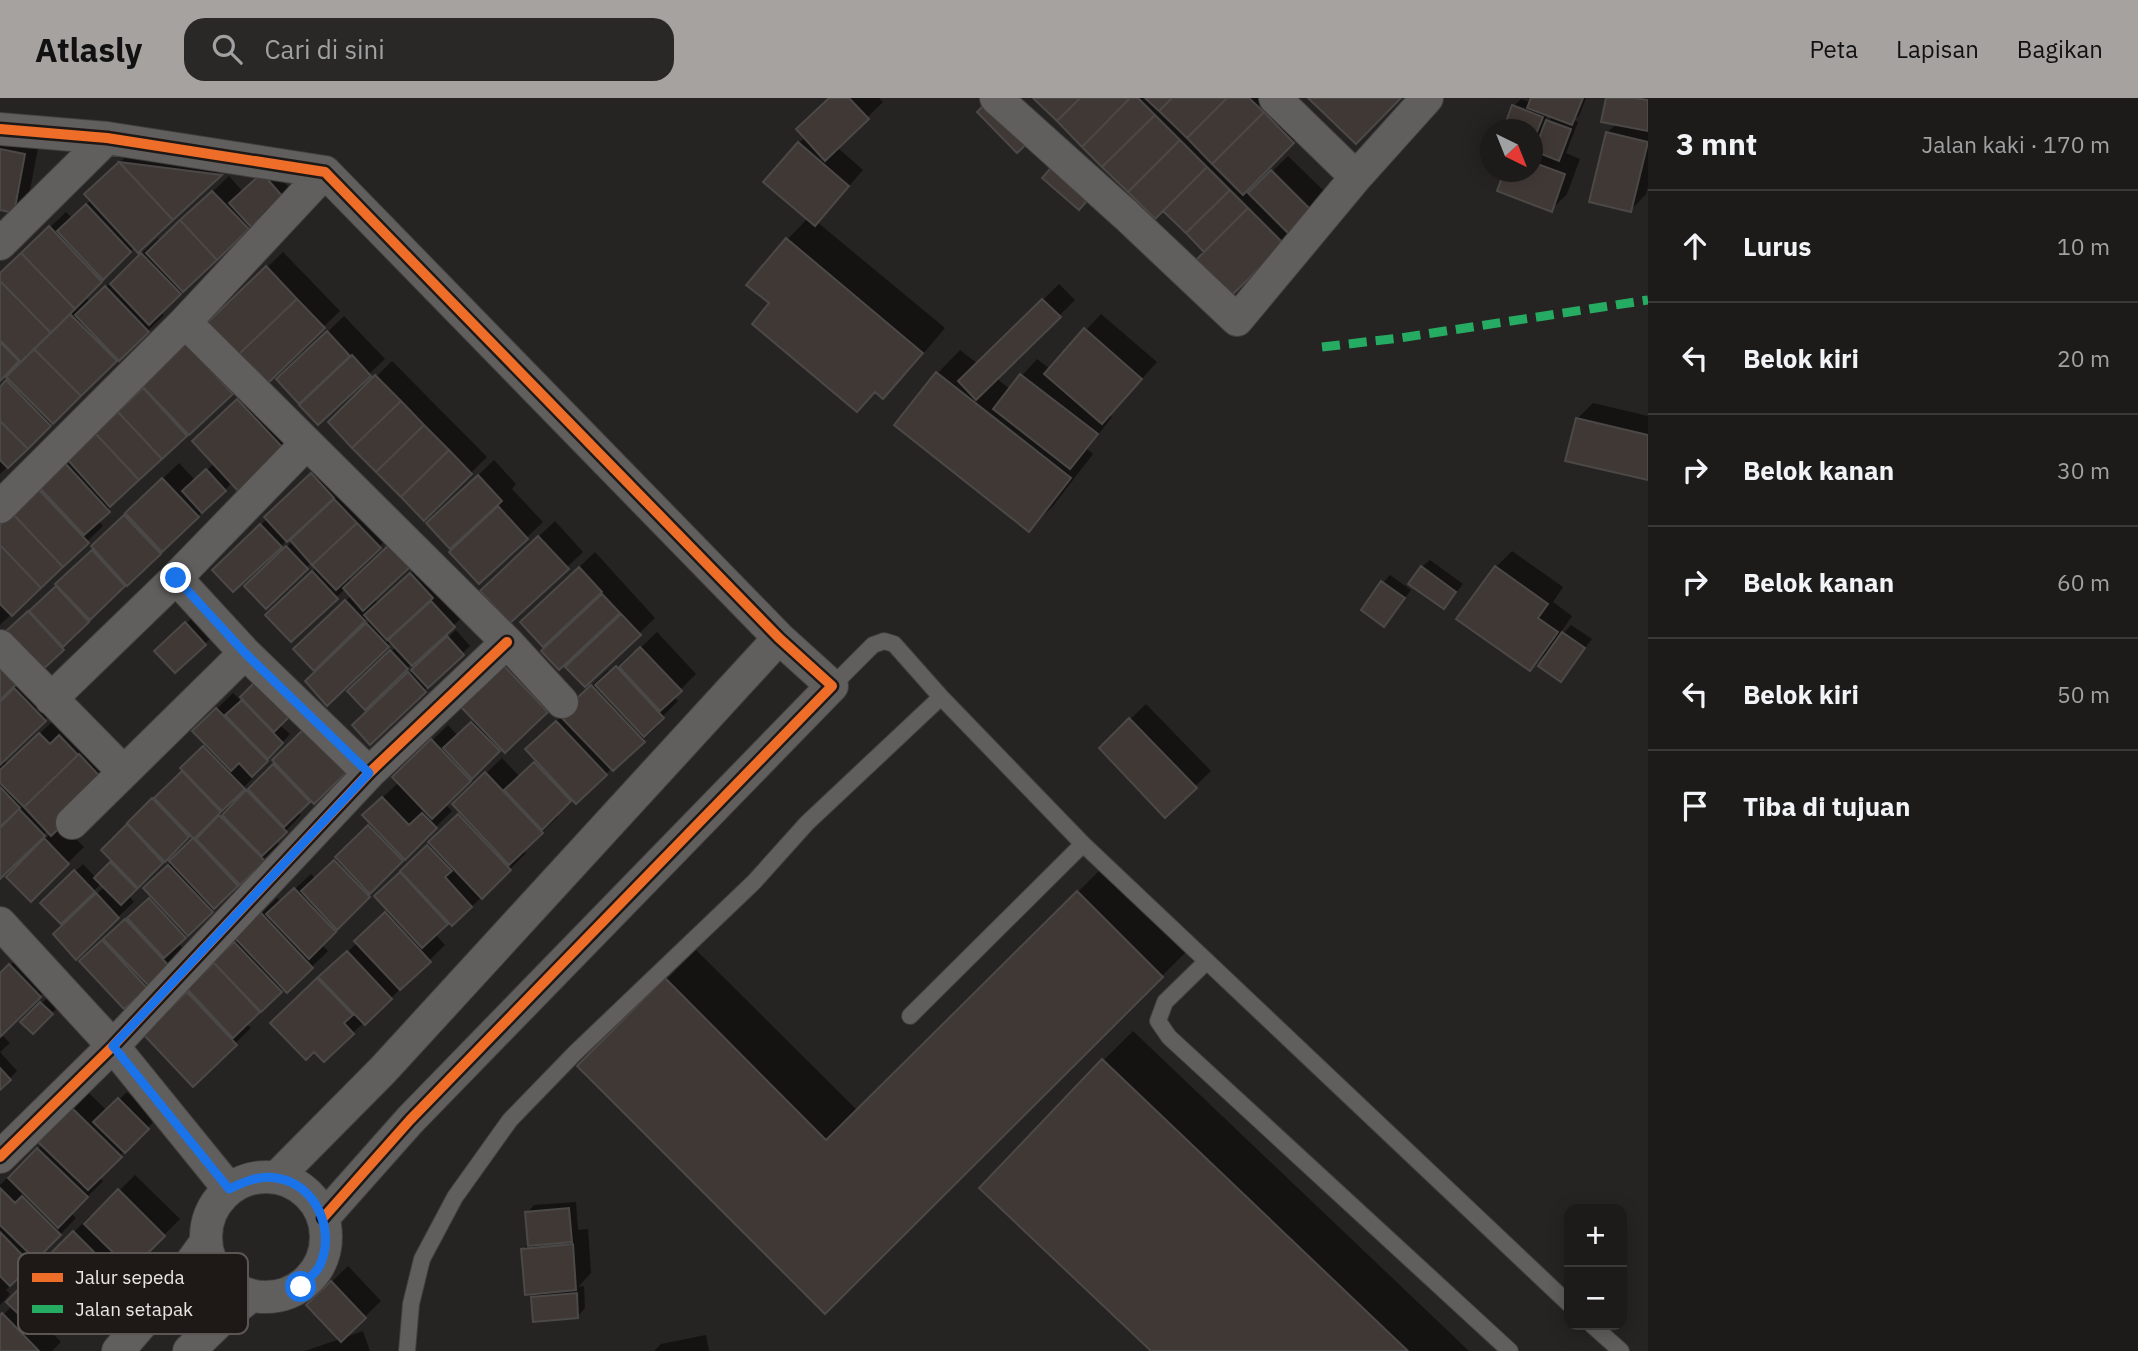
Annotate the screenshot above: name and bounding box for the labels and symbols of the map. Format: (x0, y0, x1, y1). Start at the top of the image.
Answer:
north arrow (1480, 119, 1543, 182)
route end (160, 562, 191, 593)
legend (18, 1253, 248, 1334)
text: Jalur sepeda (75, 1265, 185, 1289)
route start (285, 1271, 316, 1302)
text: Jalan setapak (75, 1297, 193, 1321)

